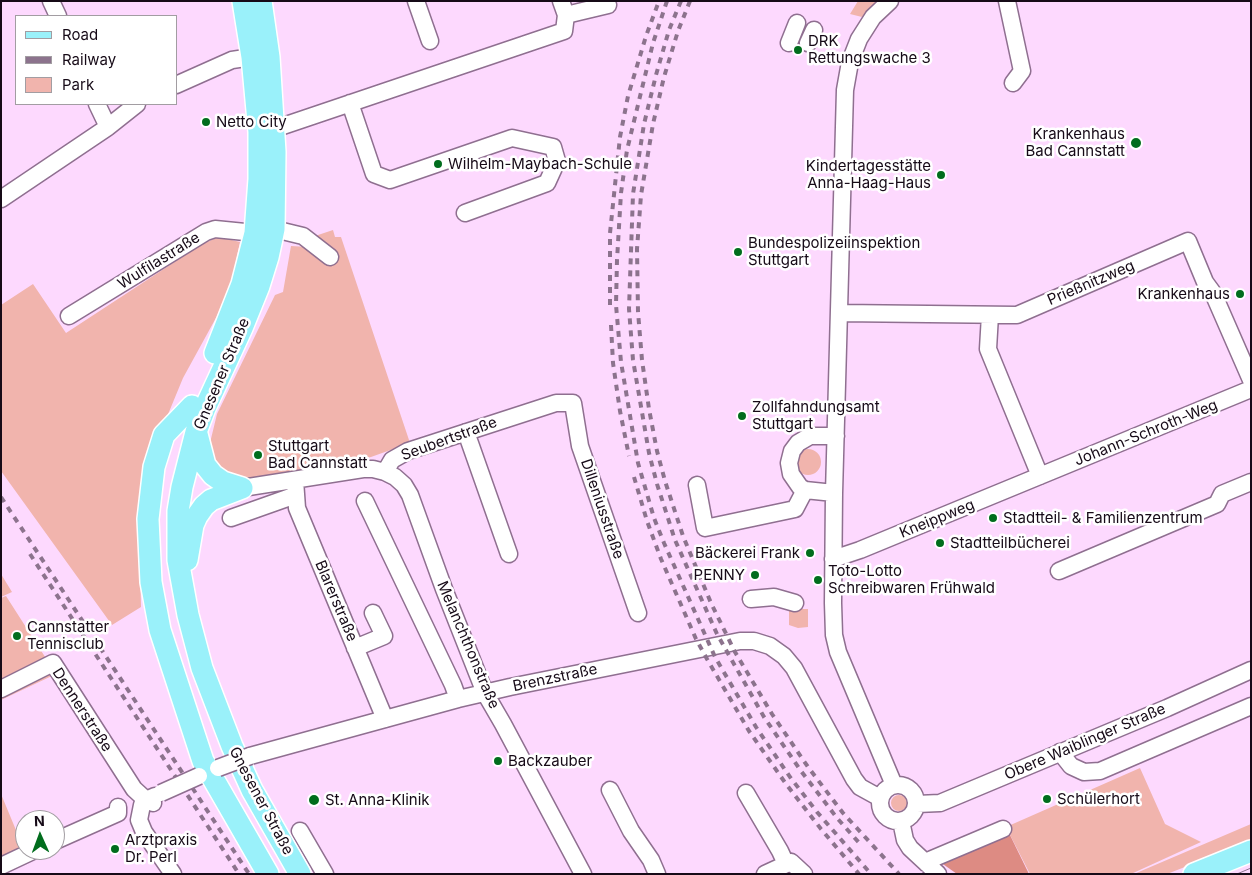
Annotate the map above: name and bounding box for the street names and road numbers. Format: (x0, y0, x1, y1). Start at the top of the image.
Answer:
street label: Wulfilastraße (115, 229, 203, 293)
street label: Prießnitzweg (1045, 257, 1137, 309)
street label: Gnesener Straße (190, 315, 254, 433)
street label: Johann-Schroth-Weg (1072, 396, 1220, 470)
street label: Seubertstraße (399, 413, 499, 465)
street label: Dilleniusstraße (576, 457, 628, 561)
street label: Kneippweg (897, 496, 977, 542)
street label: Blarerstraße (311, 558, 361, 644)
street label: Melanchthonstraße (433, 578, 503, 712)
street label: Brenzstraße (511, 660, 599, 696)
street label: Dennerstraße (48, 665, 116, 755)
street label: Obere Waiblinger Straße (1002, 700, 1168, 784)
street label: Gnesener Straße (225, 744, 297, 858)

